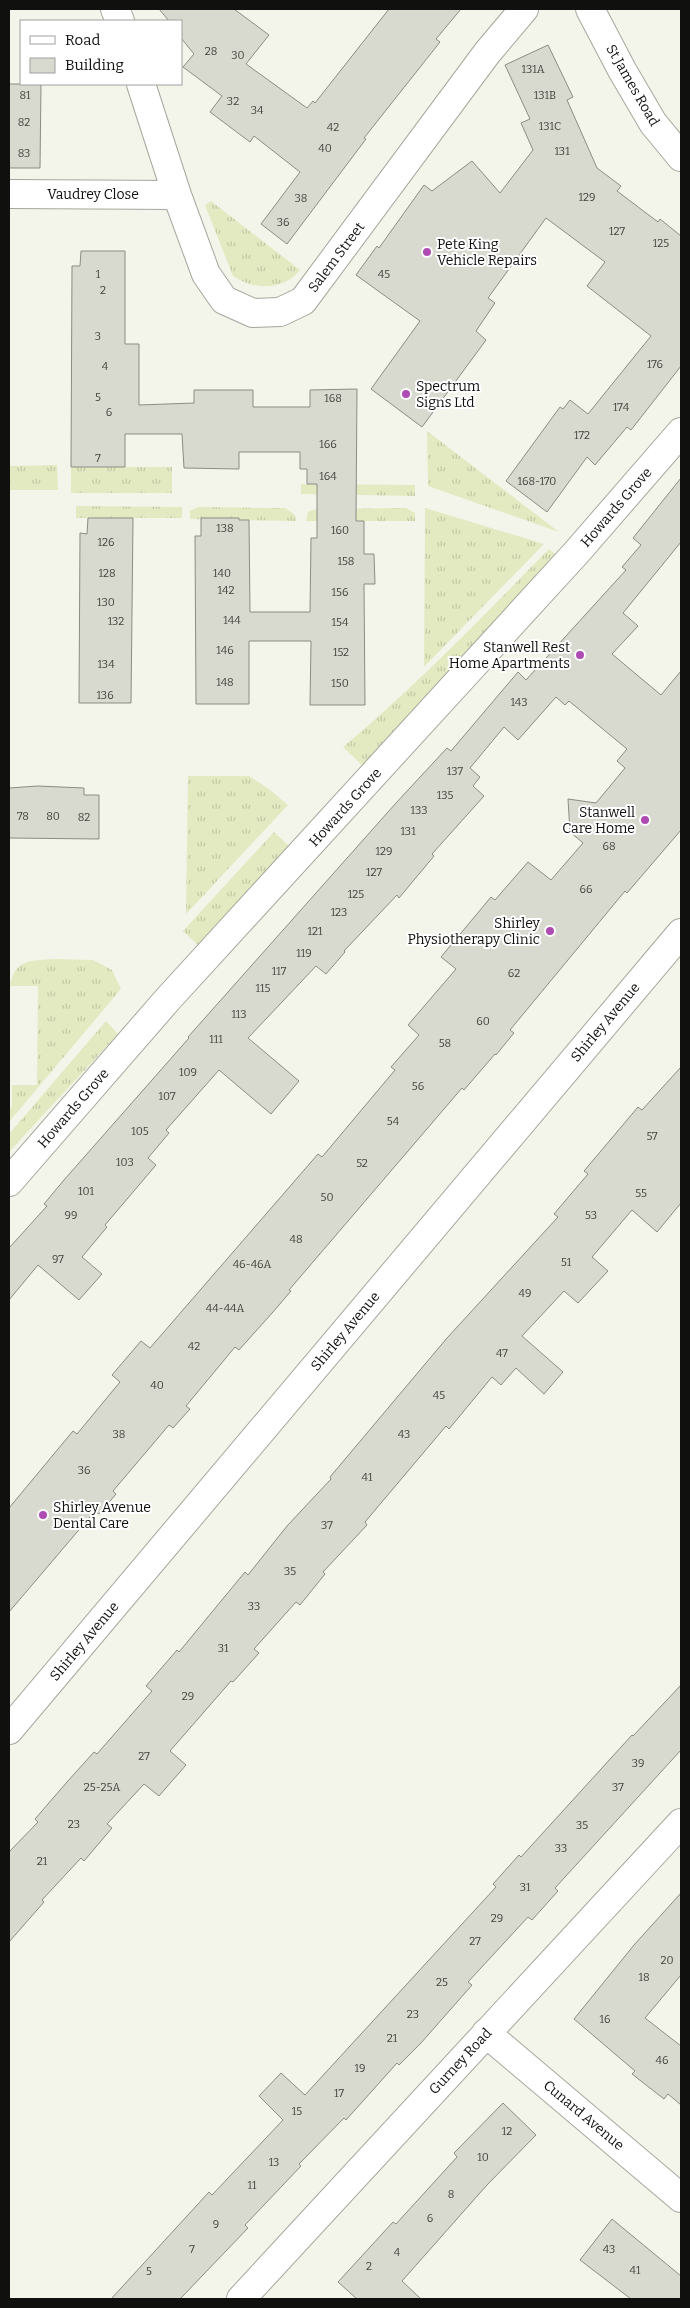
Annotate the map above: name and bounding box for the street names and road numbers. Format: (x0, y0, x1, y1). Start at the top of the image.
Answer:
street label: St James Road (602, 41, 663, 129)
street label: Vaudrey Close (47, 186, 139, 203)
street label: Salem Street (305, 219, 368, 296)
street label: Howards Grove (577, 464, 655, 551)
street label: Howards Grove (306, 765, 385, 850)
street label: Shirley Avenue (567, 979, 643, 1065)
street label: Howards Grove (34, 1065, 112, 1152)
street label: Shirley Avenue (307, 1288, 383, 1374)
street label: Shirley Avenue (46, 1598, 122, 1684)
street label: Gurney Road (425, 2025, 495, 2098)
street label: Cunard Avenue (540, 2077, 627, 2154)

